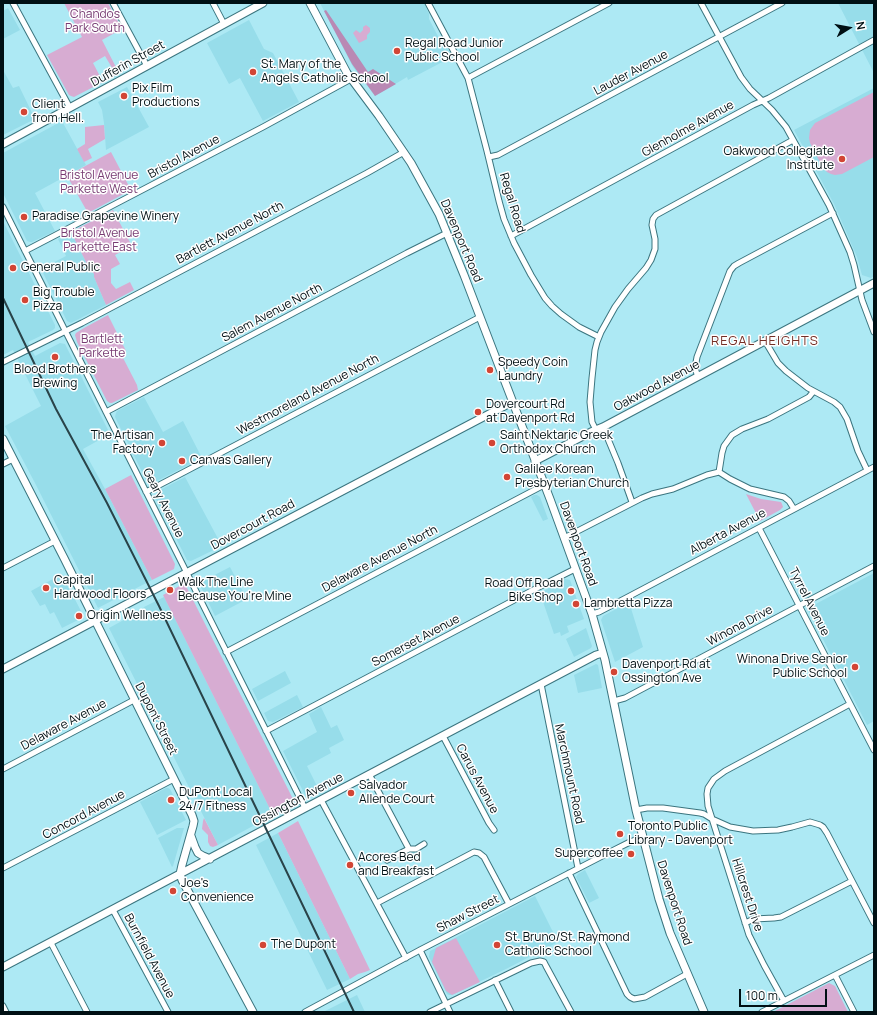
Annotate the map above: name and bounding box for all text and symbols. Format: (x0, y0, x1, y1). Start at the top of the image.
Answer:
park label: Chandos Park South (65, 8, 125, 36)
north arrow (829, 8, 869, 48)
text: N (853, 20, 869, 31)
place label: Regal Road Junior Public School (405, 37, 503, 65)
street label: Dufferin Street (89, 38, 167, 90)
marker: Regal Road Junior Public School (392, 46, 402, 56)
street label: Lauder Avenue (591, 47, 671, 99)
place label: St. Mary of the Angels Catholic School (261, 58, 388, 86)
marker: St. Mary of the Angels Catholic School (248, 67, 258, 77)
place label: Pix Film Productions (132, 82, 200, 110)
marker: Pix Film Productions (119, 91, 129, 101)
place label: Client from Hell. (32, 98, 84, 126)
street label: Glenholme Avenue (640, 98, 736, 160)
marker: Client from Hell. (19, 107, 29, 117)
street label: Bristol Avenue (146, 132, 222, 182)
place label: Oakwood Collegiate Institute (724, 145, 834, 173)
marker: Oakwood Collegiate Institute (837, 154, 847, 164)
park label: Bristol Avenue Parkette West (60, 169, 138, 197)
street label: Regal Road (496, 171, 528, 235)
street label: Davenport Road (437, 197, 485, 285)
street label: Bartlett Avenue North (174, 199, 286, 267)
place label: Paradise Grapevine Winery (32, 210, 179, 224)
marker: Paradise Grapevine Winery (19, 212, 29, 222)
park label: Bristol Avenue Parkette East (61, 227, 139, 255)
place label: General Public (21, 261, 100, 275)
marker: General Public (8, 263, 18, 273)
street label: Salem Avenue North (219, 281, 325, 345)
place label: Big Trouble Pizza (33, 286, 95, 314)
marker: Big Trouble Pizza (20, 295, 30, 305)
park label: Bartlett Parkette (79, 333, 125, 361)
district label: REGAL HEIGHTS (711, 333, 819, 349)
marker: Blood Brothers Brewing (50, 352, 60, 362)
street label: Westmoreland Avenue North (235, 352, 381, 438)
place label: Speedy Coin Laundry (498, 356, 568, 384)
street label: Oakwood Avenue (612, 357, 702, 415)
place label: Blood Brothers Brewing (14, 363, 96, 391)
marker: Speedy Coin Laundry (485, 365, 495, 375)
place label: Dovercourt Rd at Davenport Rd (486, 398, 575, 426)
marker: Dovercourt Rd at Davenport Rd (473, 407, 483, 417)
place label: The Artisan Factory (91, 429, 154, 457)
place label: Saint Nektaric Greek Orthodox Church (500, 429, 613, 457)
marker: The Artisan Factory (157, 438, 167, 448)
marker: Saint Nektaric Greek Orthodox Church (487, 438, 497, 448)
place label: Canvas Gallery (190, 454, 272, 468)
marker: Canvas Gallery (177, 456, 187, 466)
place label: Galilee Korean Presbyterian Church (515, 463, 629, 491)
street label: Geary Avenue (139, 466, 187, 540)
marker: Galilee Korean Presbyterian Church (502, 472, 512, 482)
street label: Dovercourt Road (209, 497, 297, 553)
street label: Davenport Road (556, 500, 600, 588)
street label: Alberta Avenue (688, 506, 768, 558)
street label: Delaware Avenue North (320, 522, 440, 596)
street label: Tyrrel Avenue (786, 566, 832, 638)
place label: Capital Hardwood Floors (54, 574, 146, 602)
place label: Walk The Line Because You're Mine (178, 576, 292, 604)
place label: Road Off Road Bike Shop (485, 577, 563, 605)
marker: Capital Hardwood Floors (41, 583, 51, 593)
marker: Walk The Line Because You're Mine (165, 585, 175, 595)
marker: Road Off Road Bike Shop (566, 586, 576, 596)
place label: Lambretta Pizza (584, 597, 672, 611)
marker: Lambretta Pizza (571, 599, 581, 609)
street label: Winona Drive (705, 603, 775, 649)
place label: Origin Wellness (87, 609, 172, 623)
marker: Origin Wellness (74, 611, 84, 621)
street label: Somerset Avenue (370, 612, 462, 670)
place label: Winona Drive Senior Public School (737, 653, 847, 681)
place label: Davenport Rd at Ossington Ave (622, 658, 711, 686)
marker: Winona Drive Senior Public School (850, 662, 860, 672)
marker: Davenport Rd at Ossington Ave (609, 667, 619, 677)
street label: Dupont Street (132, 681, 180, 757)
street label: Delaware Avenue (19, 696, 109, 754)
street label: Marchmount Road (551, 723, 587, 825)
street label: Carus Avenue (453, 742, 501, 816)
street label: Ossington Avenue (250, 770, 346, 830)
place label: Salvador Allende Court (359, 779, 435, 807)
place label: DuPont Local 24/7 Fitness (179, 786, 252, 814)
street label: Concord Avenue (40, 787, 128, 843)
marker: Salvador Allende Court (346, 788, 356, 798)
marker: DuPont Local 24/7 Fitness (166, 795, 176, 805)
place label: Toronto Public Library - Davenport (628, 820, 733, 848)
marker: Toronto Public Library - Davenport (615, 829, 625, 839)
place label: Supercoffee (555, 847, 623, 861)
marker: Supercoffee (626, 849, 636, 859)
place label: Acores Bed and Breakfast (358, 851, 434, 879)
street label: Hillcrest Drive (728, 857, 766, 933)
street label: Davenport Road (653, 859, 695, 947)
marker: Acores Bed and Breakfast (345, 860, 355, 870)
place label: Joe's Convenience (181, 877, 254, 905)
marker: Joe's Convenience (168, 886, 178, 896)
street label: Shaw Street (435, 892, 501, 936)
street label: Burnfield Avenue (121, 911, 177, 1001)
place label: St. Bruno/St. Raymond Catholic School (505, 931, 630, 959)
place label: The Dupont (271, 938, 336, 952)
marker: The Dupont (258, 940, 268, 950)
marker: St. Bruno/St. Raymond Catholic School (492, 940, 502, 950)
scale bar (741, 981, 829, 1007)
text: 100 m (746, 987, 778, 1004)

